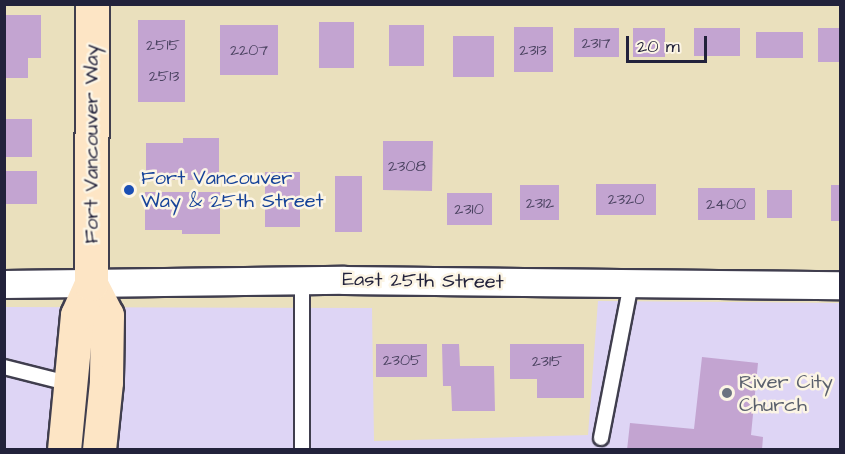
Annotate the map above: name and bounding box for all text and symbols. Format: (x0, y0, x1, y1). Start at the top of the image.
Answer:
scale bar (629, 24, 710, 62)
house number: 2317 (581, 33, 611, 53)
text: 20 m (637, 34, 680, 59)
house number: 2515 (146, 35, 180, 55)
house number: 2207 (230, 40, 268, 60)
house number: 2313 (519, 40, 547, 60)
street label: Fort Vancouver Way (80, 44, 104, 244)
house number: 2513 (149, 66, 179, 86)
house number: 2308 (388, 156, 426, 176)
place label: Fort Vancouver Way & 25th Street (141, 166, 324, 213)
marker: Fort Vancouver Way & 25th Street (122, 183, 136, 197)
house number: 2320 (608, 189, 644, 209)
house number: 2312 (526, 193, 554, 213)
house number: 2400 (706, 194, 746, 214)
house number: 2310 (454, 199, 484, 219)
street label: East 25th Street (342, 268, 504, 294)
house number: 2305 (383, 350, 421, 370)
house number: 2315 (532, 351, 562, 371)
place label: River City Church (739, 370, 833, 417)
marker: River City Church (720, 386, 734, 400)

